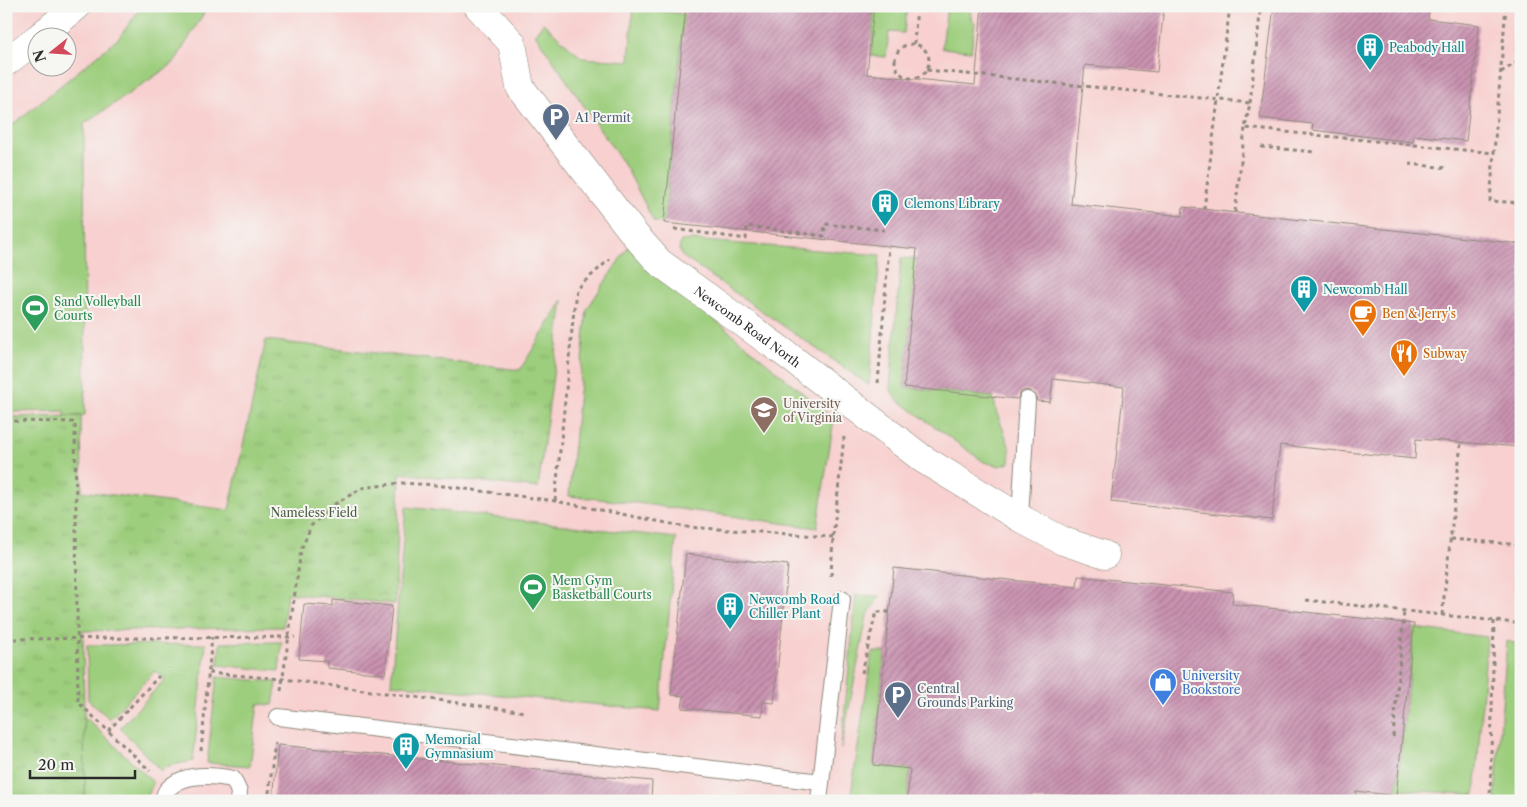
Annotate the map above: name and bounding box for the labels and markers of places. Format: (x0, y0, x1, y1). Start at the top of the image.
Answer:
building icon: Peabody Hall (1355, 32, 1385, 71)
place label: Peabody Hall (1389, 40, 1465, 55)
parking icon: A1 Permit (541, 102, 571, 141)
place label: A1 Permit (574, 110, 631, 125)
building icon: Clemons Library (870, 188, 900, 227)
place label: Clemons Library (904, 196, 1000, 211)
building icon: Newcomb Hall (1289, 274, 1319, 313)
place label: Newcomb Hall (1323, 282, 1408, 297)
sports icon: Sand Volleyball Courts (20, 293, 50, 332)
place label: Sand Volleyball Courts (54, 294, 141, 323)
cafe icon: Ben & Jerry's (1348, 298, 1378, 337)
place label: Ben & Jerry's (1382, 306, 1456, 321)
restaurant icon: Subway (1389, 338, 1419, 377)
place label: Subway (1423, 346, 1467, 361)
school or university icon: University of Virginia (749, 395, 779, 434)
place label: University of Virginia (783, 396, 843, 425)
sports icon: Mem Gym Basketball Courts (518, 572, 548, 611)
place label: Mem Gym Basketball Courts (552, 573, 652, 602)
building icon: Newcomb Road Chiller Plant (715, 591, 745, 630)
place label: Newcomb Road Chiller Plant (749, 592, 840, 621)
shop icon: University Bookstore (1148, 667, 1178, 706)
place label: University Bookstore (1182, 668, 1241, 697)
parking icon: Central Grounds Parking (883, 680, 913, 719)
place label: Central Grounds Parking (917, 681, 1014, 710)
building icon: Memorial Gymnasium (391, 731, 421, 770)
place label: Memorial Gymnasium (425, 732, 494, 761)

